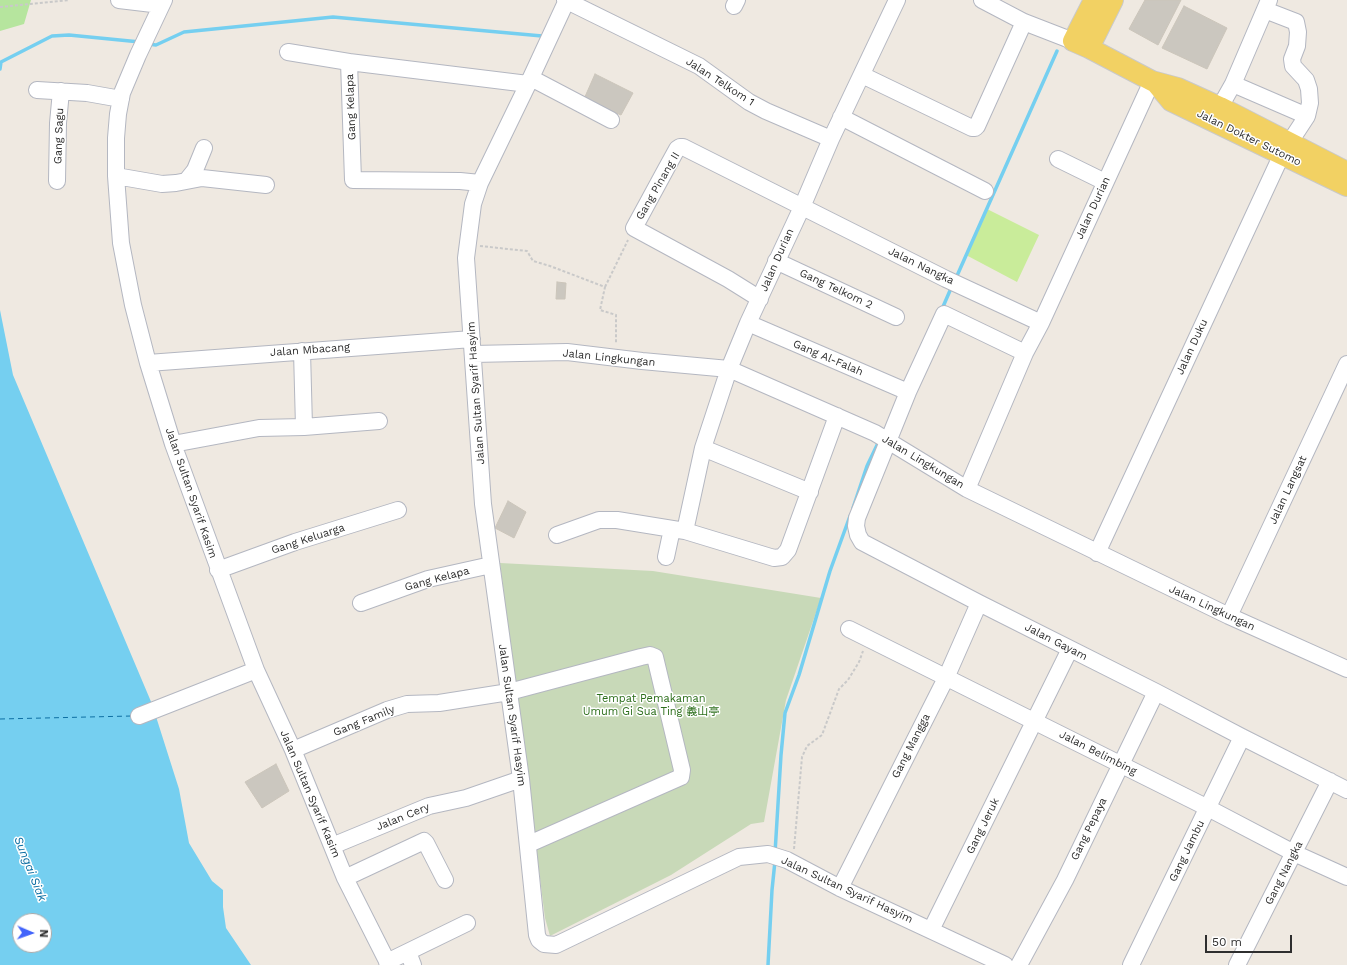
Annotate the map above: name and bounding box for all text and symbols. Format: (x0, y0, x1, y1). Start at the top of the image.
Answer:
street label: Jalan Telkom 1 (683, 55, 757, 109)
street label: Gang Kelapa (343, 74, 359, 140)
street label: Jalan Dokter Sutomo (1195, 107, 1303, 169)
street label: Gang Sagu (51, 108, 67, 164)
street label: Gang Pinang II (633, 150, 683, 222)
street label: Jalan Durian (1073, 175, 1113, 241)
street label: Jalan Durian (757, 226, 797, 294)
street label: Jalan Nangka (886, 244, 956, 288)
street label: Gang Telkom 2 (797, 266, 875, 312)
street label: Jalan Duku (1173, 317, 1211, 377)
street label: Jalan Sultan Syarif Hasyim (464, 321, 488, 465)
street label: Gang Al-Falah (791, 337, 865, 379)
street label: Jalan Mbacang (270, 341, 350, 359)
street label: Jalan Lingkungan (562, 347, 656, 369)
street label: Jalan Sultan Syarif Kasim (162, 426, 220, 560)
street label: Jalan Lingkungan (880, 432, 966, 492)
street label: Jalan Langsat (1266, 454, 1310, 526)
street label: Gang Keluarga (270, 521, 346, 557)
street label: Gang Kelapa (403, 564, 471, 594)
street label: Jalan Lingkungan (1167, 582, 1257, 634)
street label: Jalan Gayam (1022, 621, 1090, 663)
street label: Jalan Sultan Syarif Hasyim (495, 643, 529, 787)
park label: Tempat Pemakaman Umum Gi Sua Ting 義山亭 (583, 692, 719, 718)
street label: Gang Family (331, 703, 397, 739)
street label: Gang Mangga (889, 711, 933, 781)
street label: Jalan Sultan Syarif Kasim (277, 728, 343, 860)
street label: Jalan Belimbing (1057, 728, 1139, 778)
street label: Gang Pepaya (1068, 795, 1110, 863)
street label: Gang Jeruk (964, 796, 1002, 856)
street label: Jalan Cery (374, 800, 432, 834)
street label: Gang Jambu (1166, 818, 1208, 884)
water label: Sungai Siak (10, 835, 50, 903)
street label: Gang Nangka (1262, 839, 1306, 907)
street label: Jalan Sultan Syarif Hasyim (779, 854, 915, 926)
north arrow (12, 913, 52, 953)
scale bar (1207, 927, 1294, 953)
text: N (37, 929, 50, 938)
text: 50 m (1212, 935, 1242, 949)

